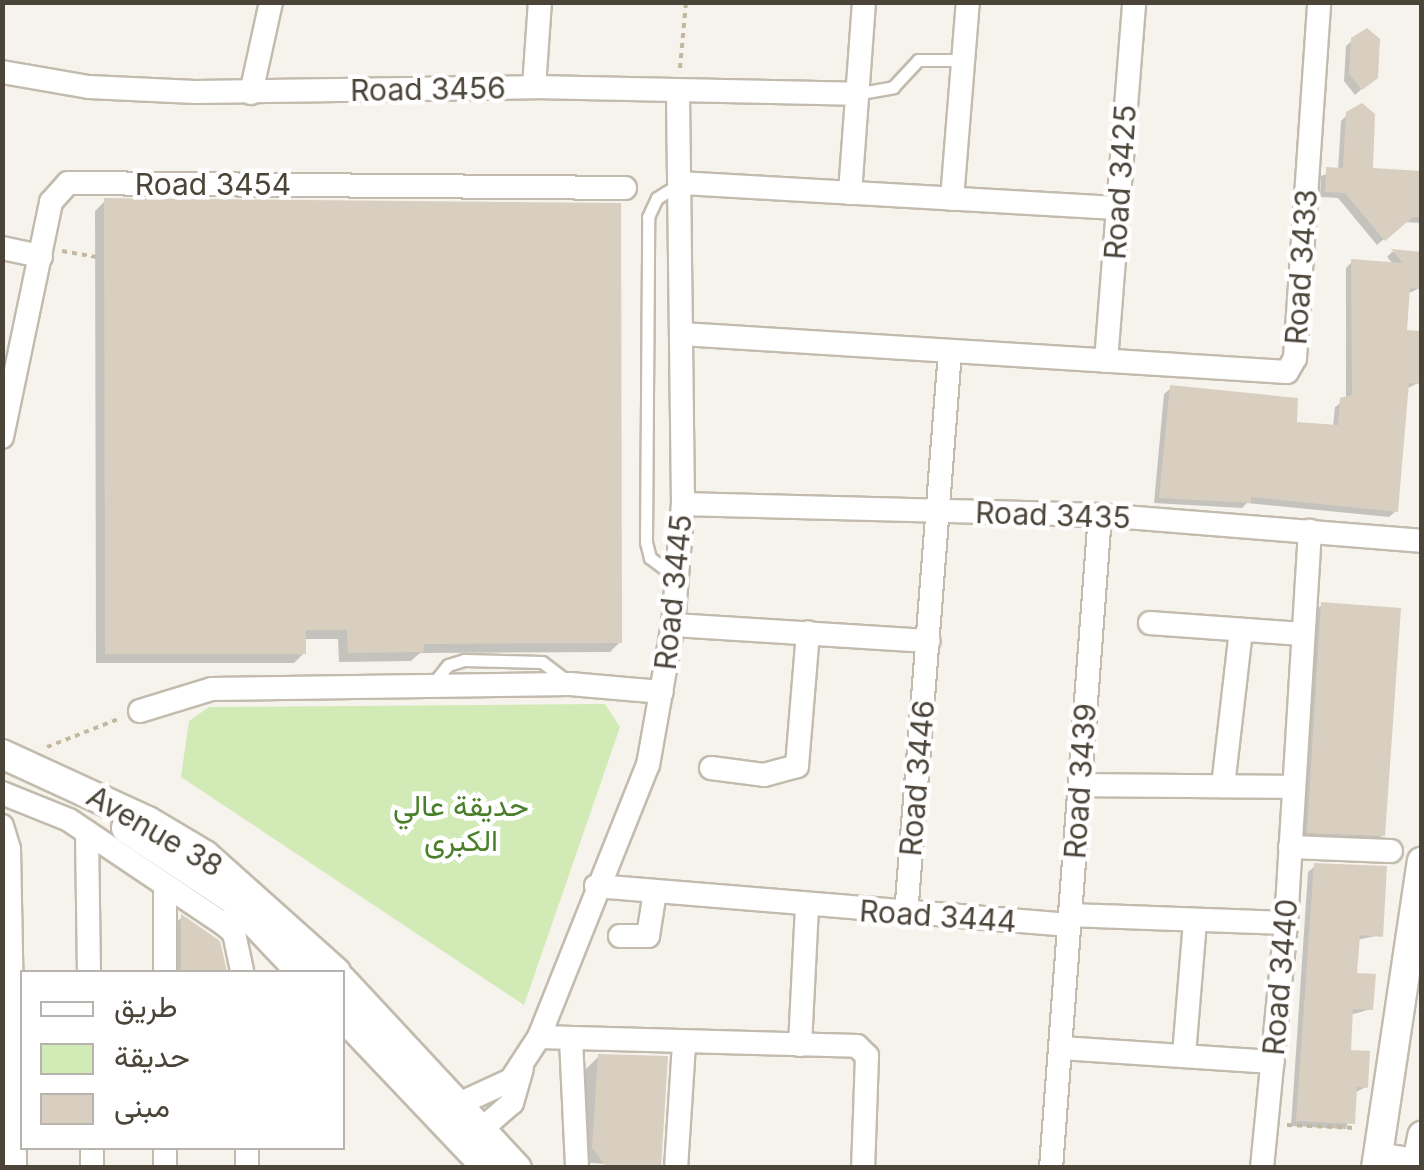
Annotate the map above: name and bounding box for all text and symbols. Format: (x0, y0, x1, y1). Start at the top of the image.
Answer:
street label: Road 3456 (350, 70, 506, 108)
street label: Road 3425 (1097, 103, 1143, 261)
street label: Road 3454 (135, 166, 291, 202)
street label: Road 3433 (1278, 188, 1324, 346)
street label: Road 3435 (975, 494, 1131, 536)
street label: Road 3445 (647, 512, 699, 672)
street label: Road 3446 (892, 698, 942, 858)
street label: Road 3439 (1057, 702, 1103, 860)
street label: Avenue 38 (81, 778, 229, 884)
park label: حديقة عالي الكبرى (393, 787, 529, 858)
street label: Road 3444 (858, 893, 1018, 939)
street label: Road 3440 (1255, 897, 1305, 1057)
legend (20, 970, 345, 1150)
text: طريق (114, 988, 178, 1024)
text: حديقة (114, 1038, 190, 1074)
text: مبنى (114, 1088, 170, 1124)

